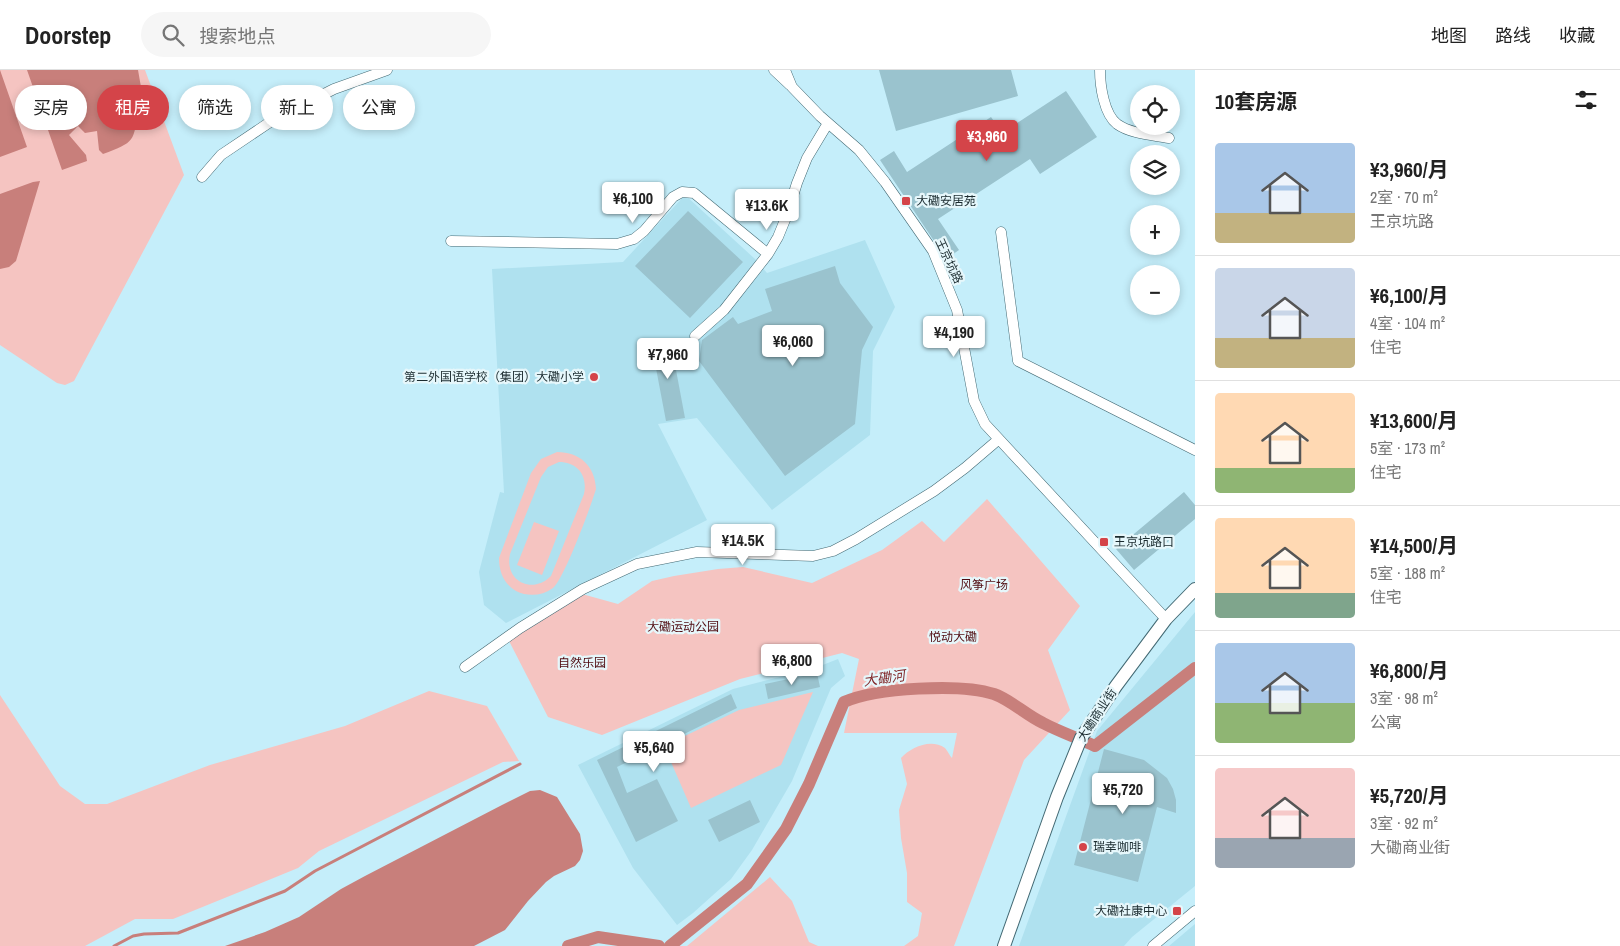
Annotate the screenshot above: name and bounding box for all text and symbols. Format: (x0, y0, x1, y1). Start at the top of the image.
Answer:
search box (141, 12, 491, 57)
text: Doorstep (25, 19, 111, 51)
icon: search (159, 21, 187, 49)
text: 搜索地点 (199, 23, 275, 49)
text: 地图 (1431, 23, 1467, 48)
text: 路线 (1495, 23, 1531, 48)
text: 收藏 (1559, 23, 1595, 48)
chip: 买房 (15, 85, 87, 130)
chip: 租房 (97, 85, 169, 130)
chip: 筛选 (179, 85, 251, 130)
chip: 新上 (261, 85, 333, 130)
chip: 公寓 (343, 85, 415, 130)
map controls (1130, 85, 1180, 315)
button: locate (1130, 85, 1180, 135)
icon: filters (1572, 86, 1600, 114)
text: 10套房源 (1215, 87, 1297, 116)
pin: ¥3,960 (946, 119, 1028, 162)
text: ¥3,960 (967, 125, 1007, 147)
button: layers (1130, 145, 1180, 195)
text: ¥3,960/月 (1370, 155, 1448, 184)
icon: home (1255, 163, 1315, 223)
pin: ¥6,100 (592, 182, 674, 224)
text: 2室 · 70 m² (1370, 186, 1438, 208)
text: ¥6,100 (613, 187, 653, 209)
pin: ¥13.6K (726, 189, 808, 231)
place label: 大磡安居苑 (916, 193, 976, 209)
text: ¥13.6K (746, 194, 788, 216)
marker: 大磡安居苑 (900, 195, 912, 207)
button: + (1130, 205, 1180, 255)
text: 王京坑路 (1370, 210, 1434, 232)
street label: 王京坑路 (932, 236, 966, 286)
button: − (1130, 265, 1180, 315)
text: ¥6,100/月 (1370, 281, 1448, 310)
icon: home (1255, 288, 1315, 348)
text: 4室 · 104 m² (1370, 312, 1445, 334)
pin: ¥4,190 (913, 316, 995, 358)
text: ¥4,190 (934, 321, 974, 343)
pin: ¥6,060 (752, 324, 834, 367)
text: ¥6,060 (773, 330, 813, 352)
text: 住宅 (1370, 336, 1402, 358)
pin: ¥7,960 (627, 338, 709, 380)
text: ¥7,960 (648, 343, 688, 365)
place label: 第二外国语学校（集团）大磡小学 (404, 369, 584, 385)
marker: 第二外国语学校（集团）大磡小学 (588, 371, 600, 383)
text: ¥13,600/月 (1370, 406, 1458, 435)
icon: home (1255, 413, 1315, 473)
text: 5室 · 173 m² (1370, 437, 1445, 459)
text: 住宅 (1370, 461, 1402, 483)
pin: ¥14.5K (702, 524, 784, 566)
text: ¥14.5K (722, 529, 764, 551)
text: ¥14,500/月 (1370, 531, 1458, 560)
place label: 王京坑路口 (1114, 534, 1174, 550)
marker: 王京坑路口 (1098, 536, 1110, 548)
icon: home (1255, 538, 1315, 598)
text: 5室 · 188 m² (1370, 562, 1445, 584)
park label: 风筝广场 (960, 577, 1008, 593)
text: 住宅 (1370, 586, 1402, 608)
park label: 大磡运动公园 (647, 619, 719, 635)
park label: 悦动大磡 (929, 629, 977, 645)
pin: ¥6,800 (751, 644, 833, 686)
text: ¥6,800 (772, 649, 812, 671)
park label: 自然乐园 (558, 655, 606, 671)
text: ¥6,800/月 (1370, 656, 1448, 685)
icon: home (1255, 663, 1315, 723)
water label: 大磡河 (862, 666, 909, 690)
street label: 大磡商业街 (1074, 685, 1120, 745)
text: 3室 · 98 m² (1370, 687, 1438, 709)
text: 公寓 (1370, 711, 1402, 733)
pin: ¥5,640 (613, 730, 695, 773)
text: ¥5,640 (634, 736, 674, 758)
pin: ¥5,720 (1082, 772, 1164, 815)
text: ¥5,720 (1103, 778, 1143, 800)
text: ¥5,720/月 (1370, 781, 1448, 810)
icon: home (1255, 788, 1315, 848)
text: 3室 · 92 m² (1370, 812, 1438, 834)
text: 大磡商业街 (1370, 836, 1450, 858)
place label: 瑞幸咖啡 (1093, 839, 1141, 855)
marker: 瑞幸咖啡 (1077, 841, 1089, 853)
place label: 大磡社康中心 (1095, 903, 1167, 919)
marker: 大磡社康中心 (1171, 905, 1183, 917)

